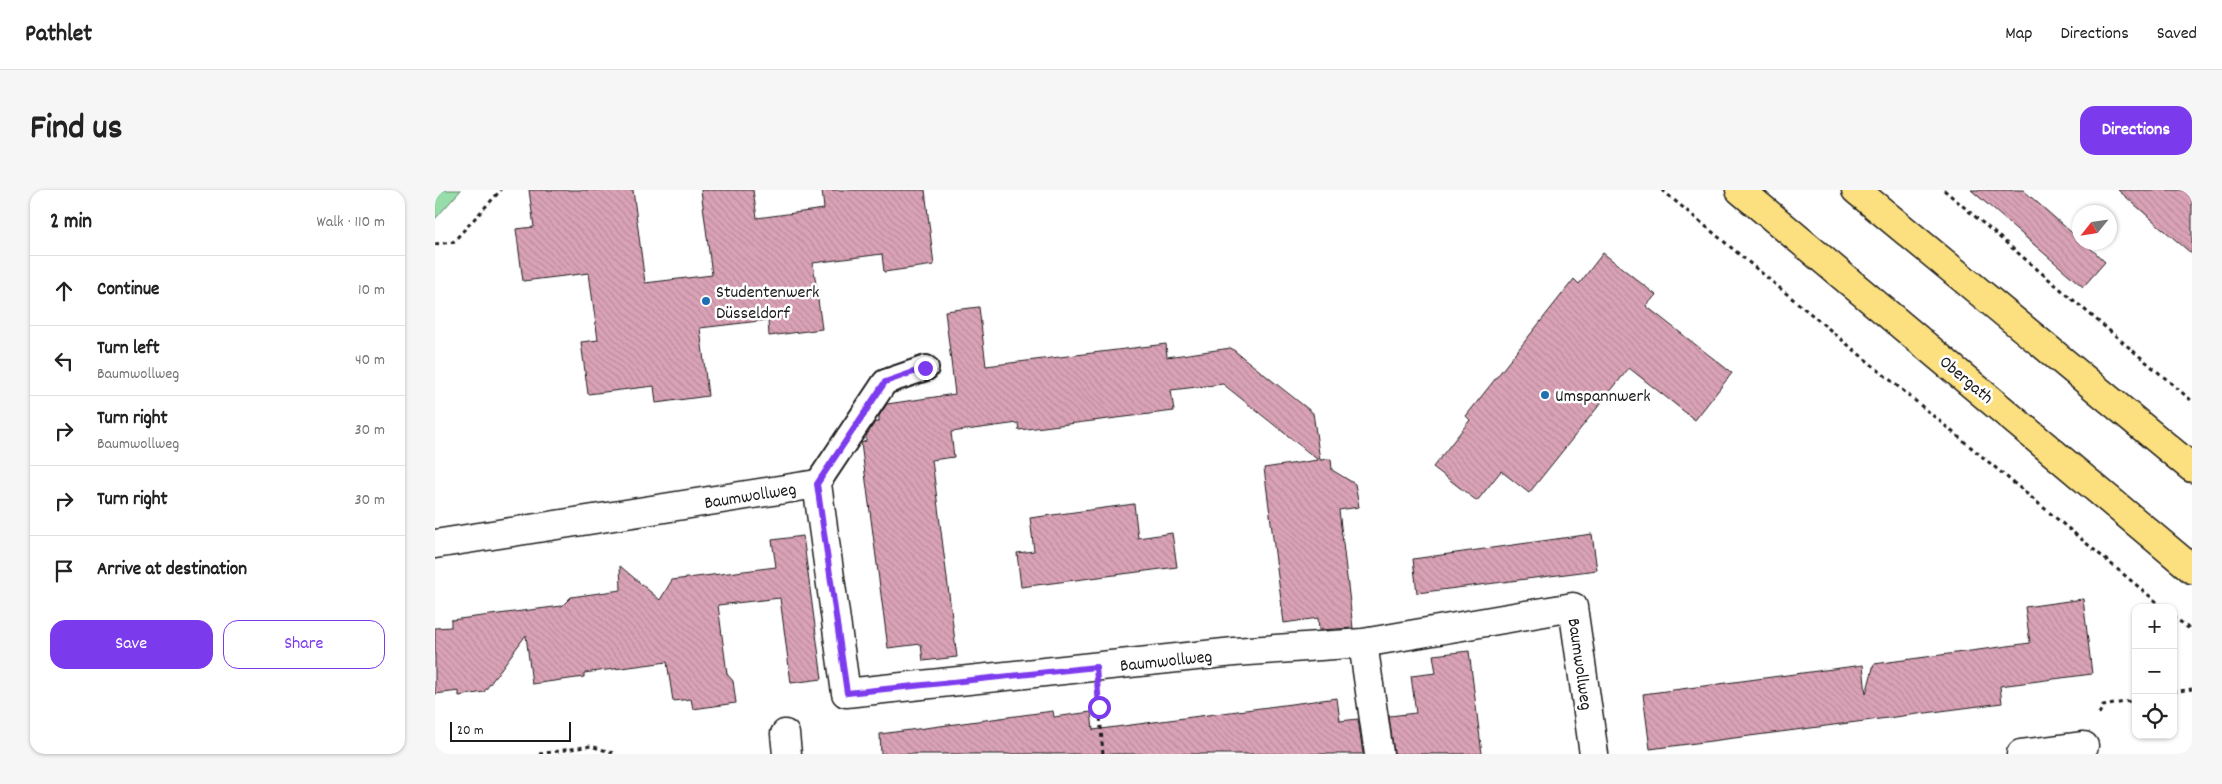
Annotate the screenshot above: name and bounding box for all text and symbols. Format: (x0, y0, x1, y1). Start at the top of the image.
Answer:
text: Pathlet (25, 18, 92, 52)
text: Map (2005, 22, 2032, 47)
text: Directions (2060, 22, 2129, 47)
text: Saved (2157, 22, 2197, 47)
text: Find us (30, 105, 122, 155)
button: Directions (2080, 106, 2192, 155)
north arrow (2072, 205, 2117, 250)
text: 2 min (50, 208, 92, 238)
text: Walk · 110 m (317, 211, 385, 234)
icon: ahead (50, 277, 78, 305)
text: Continue (97, 277, 159, 304)
text: 10 m (358, 279, 385, 302)
place label: Studentenwerk Düsseldorf (716, 281, 819, 327)
marker: Studentenwerk Düsseldorf (700, 295, 712, 307)
text: Turn left (97, 336, 160, 363)
icon: left (50, 347, 78, 375)
text: 40 m (355, 349, 385, 372)
street label: Obergath (1933, 351, 1998, 411)
route end (914, 357, 937, 380)
text: Baumwollweg (97, 363, 179, 386)
place label: Umspannwerk (1555, 385, 1651, 410)
marker: Umspannwerk (1539, 389, 1551, 401)
text: Turn right (97, 406, 168, 433)
icon: right (50, 417, 78, 445)
text: 30 m (355, 419, 385, 442)
text: Baumwollweg (97, 433, 179, 456)
street label: Baumwollweg (703, 478, 798, 517)
icon: right (50, 487, 78, 515)
text: Turn right (97, 487, 168, 514)
text: 30 m (355, 489, 385, 512)
icon: arrive (50, 557, 78, 585)
text: Arrive at destination (97, 557, 247, 584)
map controls (2132, 604, 2177, 739)
button: + (2132, 604, 2177, 649)
street label: Baumwollweg (1560, 617, 1597, 712)
button: Save (50, 620, 213, 669)
button: Share (223, 620, 385, 669)
street label: Baumwollweg (1119, 645, 1214, 680)
button: − (2132, 649, 2177, 694)
button: locate (2132, 694, 2177, 739)
route start (1088, 696, 1111, 719)
scale bar (450, 719, 571, 742)
text: 20 m (457, 721, 484, 741)

